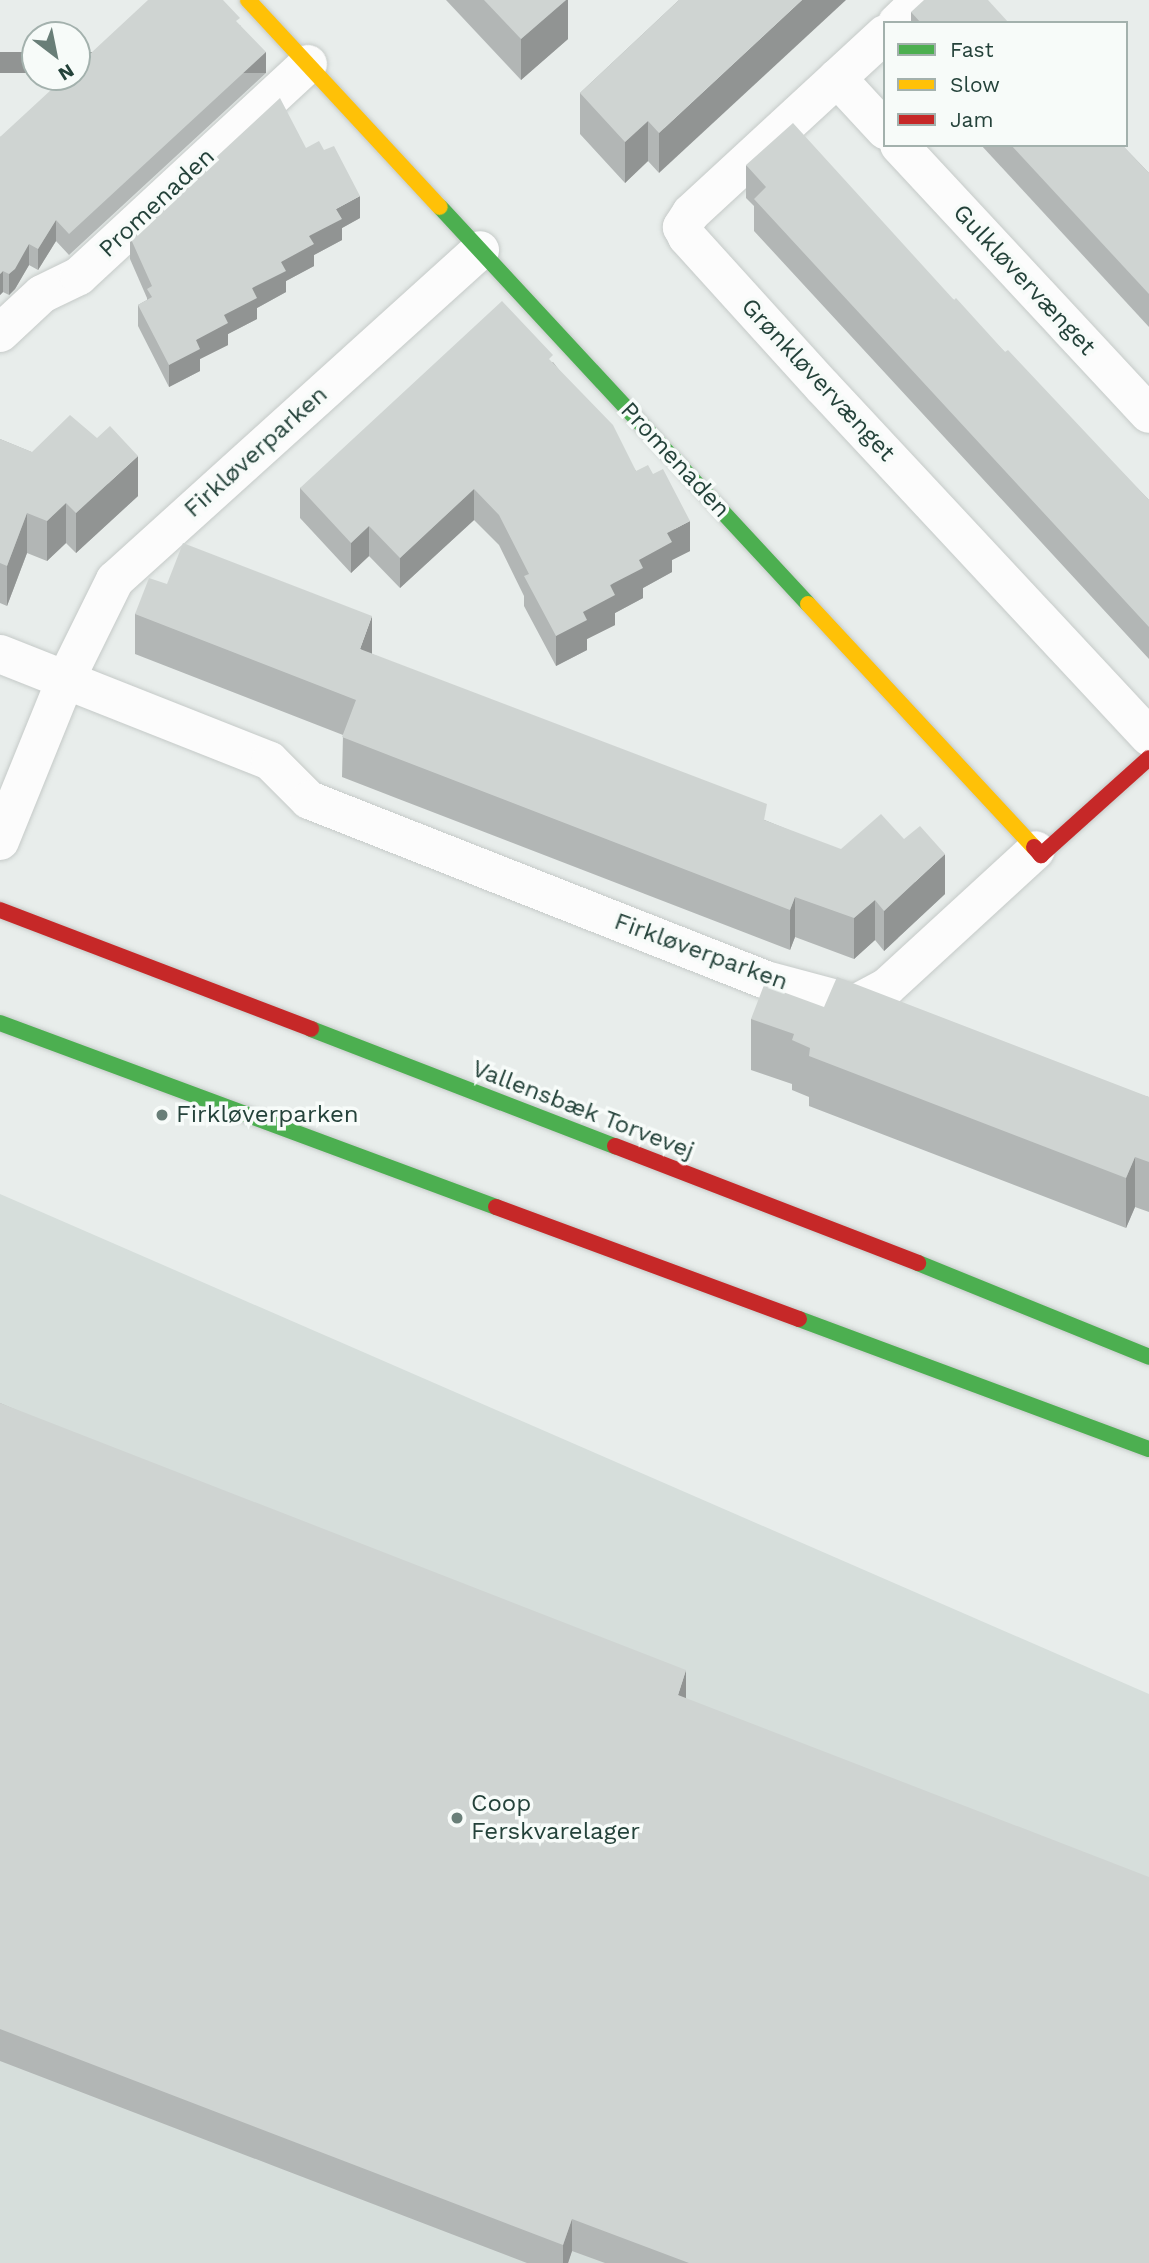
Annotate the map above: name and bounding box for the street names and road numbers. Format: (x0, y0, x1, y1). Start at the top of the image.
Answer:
street label: Promenaden (93, 142, 221, 264)
street label: Gulkløvervænget (947, 199, 1101, 361)
street label: Grønkløvervænget (735, 293, 901, 467)
street label: Firkløverparken (179, 380, 333, 524)
street label: Promenaden (614, 396, 736, 524)
street label: Firkløverparken (610, 907, 792, 997)
street label: Vallensbæk Torvevej (467, 1054, 699, 1166)

